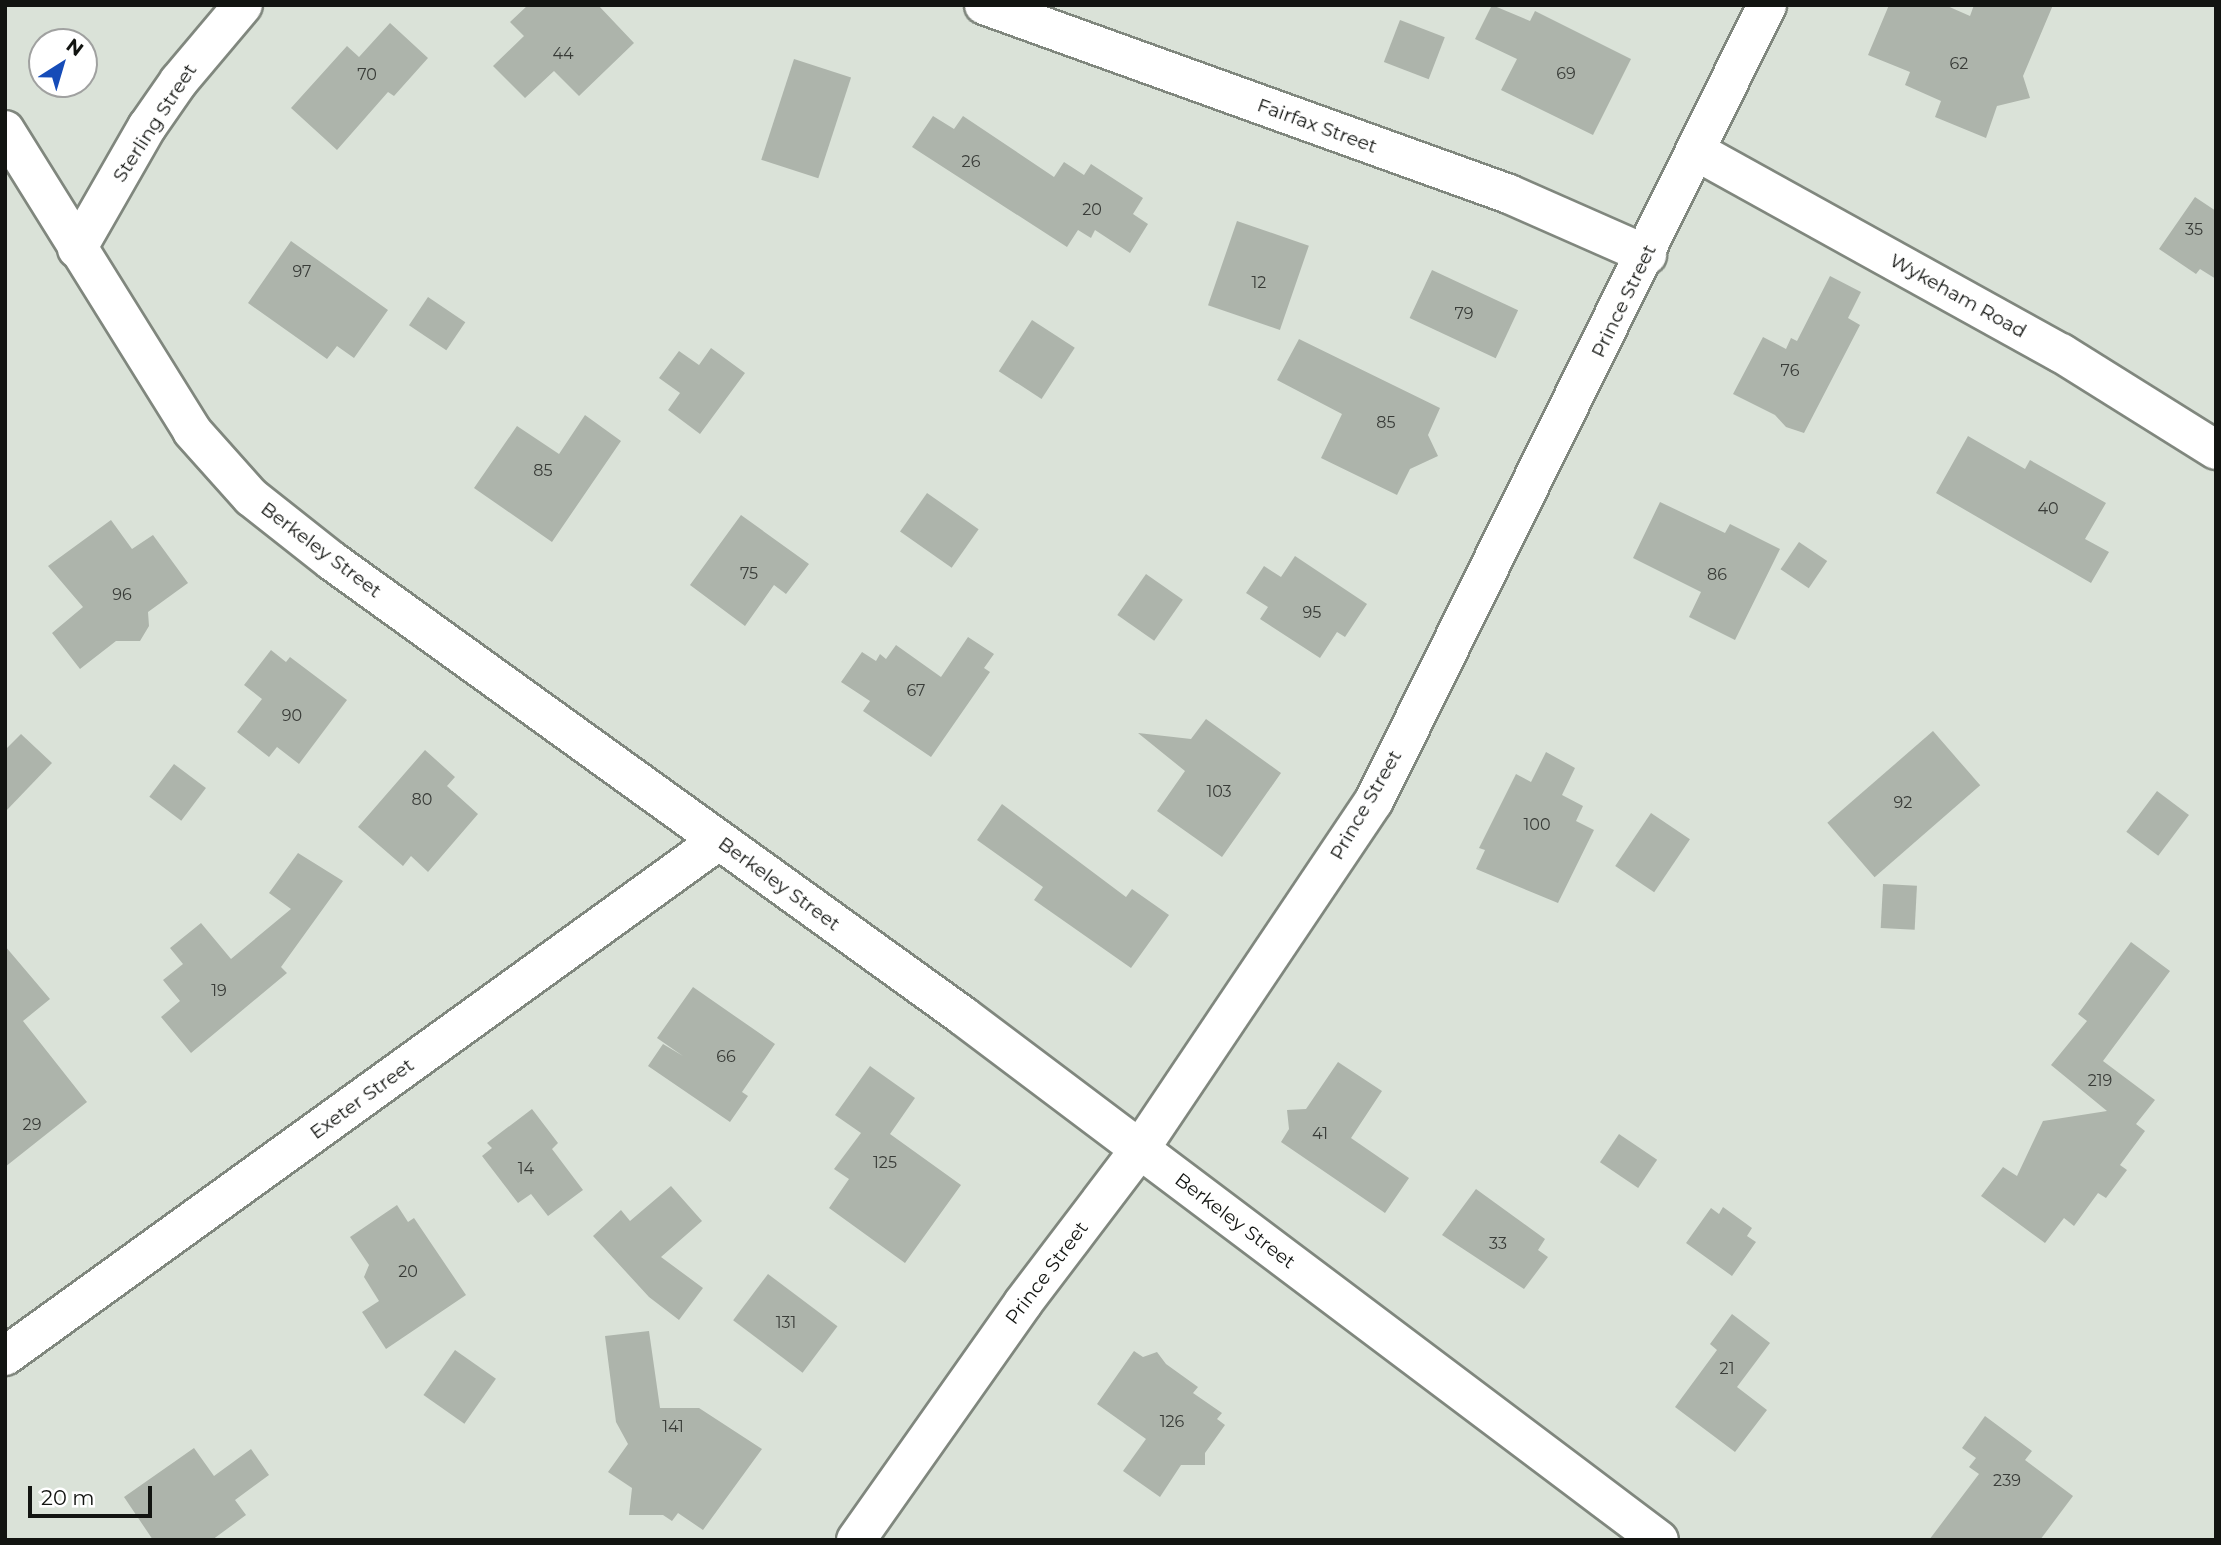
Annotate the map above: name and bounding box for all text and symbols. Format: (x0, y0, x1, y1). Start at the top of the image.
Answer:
north arrow (28, 28, 98, 98)
text: N (62, 34, 88, 61)
house number: 44 (552, 44, 574, 64)
house number: 62 (1950, 54, 1968, 74)
street label: Sterling Street (108, 60, 202, 186)
house number: 69 (1556, 64, 1576, 84)
house number: 70 (357, 65, 377, 85)
street label: Fairfax Street (1254, 94, 1380, 158)
house number: 26 (962, 152, 980, 172)
house number: 20 (1082, 200, 1102, 220)
house number: 35 (2185, 220, 2203, 240)
street label: Prince Street (1587, 241, 1661, 361)
street label: Wykeham Road (1886, 249, 2030, 343)
house number: 97 (292, 262, 312, 282)
house number: 12 (1252, 273, 1266, 293)
house number: 79 (1454, 304, 1474, 324)
house number: 76 (1781, 361, 1799, 381)
house number: 85 (1376, 413, 1396, 433)
house number: 85 (533, 461, 553, 481)
street label: Berkeley Street (256, 497, 386, 603)
house number: 40 (2037, 499, 2059, 519)
house number: 75 (740, 564, 758, 584)
house number: 86 (1707, 565, 1727, 585)
house number: 96 (112, 585, 132, 605)
house number: 95 (1303, 603, 1321, 623)
house number: 67 (906, 681, 926, 701)
house number: 90 (282, 706, 302, 726)
street label: Prince Street (1325, 746, 1407, 864)
house number: 103 (1206, 782, 1232, 802)
house number: 80 (412, 790, 432, 810)
house number: 92 (1894, 793, 1912, 813)
house number: 100 (1524, 815, 1550, 835)
street label: Berkeley Street (714, 832, 844, 936)
house number: 19 (211, 981, 227, 1001)
house number: 66 (716, 1047, 736, 1067)
street label: Exeter Street (306, 1054, 418, 1144)
house number: 219 (2088, 1071, 2112, 1091)
house number: 29 (23, 1115, 41, 1135)
house number: 41 (1312, 1124, 1328, 1144)
house number: 125 (873, 1153, 897, 1173)
house number: 14 (518, 1159, 534, 1179)
street label: Berkeley Street (1170, 1168, 1300, 1274)
street label: Prince Street (1001, 1217, 1093, 1329)
house number: 33 (1489, 1234, 1507, 1254)
house number: 20 (398, 1262, 418, 1282)
house number: 131 (776, 1313, 796, 1333)
house number: 21 (1720, 1359, 1734, 1379)
house number: 126 (1160, 1412, 1184, 1432)
house number: 141 (662, 1417, 684, 1437)
house number: 239 (1993, 1471, 2021, 1491)
scale bar (32, 1472, 156, 1516)
text: 20 m (41, 1485, 95, 1510)

